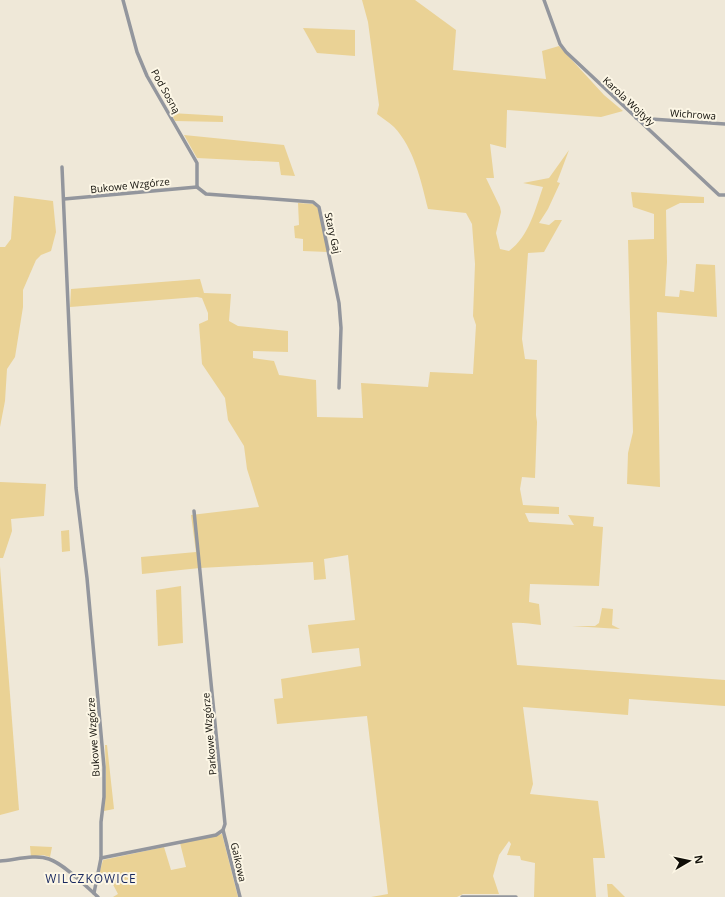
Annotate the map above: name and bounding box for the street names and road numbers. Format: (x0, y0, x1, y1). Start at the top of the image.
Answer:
street label: Pod Sosną (148, 66, 184, 116)
street label: Karola Wojtyły (600, 73, 659, 129)
street label: Wichrowa (670, 105, 716, 123)
street label: Bukowe Wzgórze (90, 174, 171, 196)
street label: Stary Gaj (321, 211, 345, 255)
street label: Parkowe Wzgórze (198, 692, 220, 776)
street label: Bukowe Wzgórze (83, 696, 103, 777)
street label: Gaikowa (228, 841, 250, 883)

